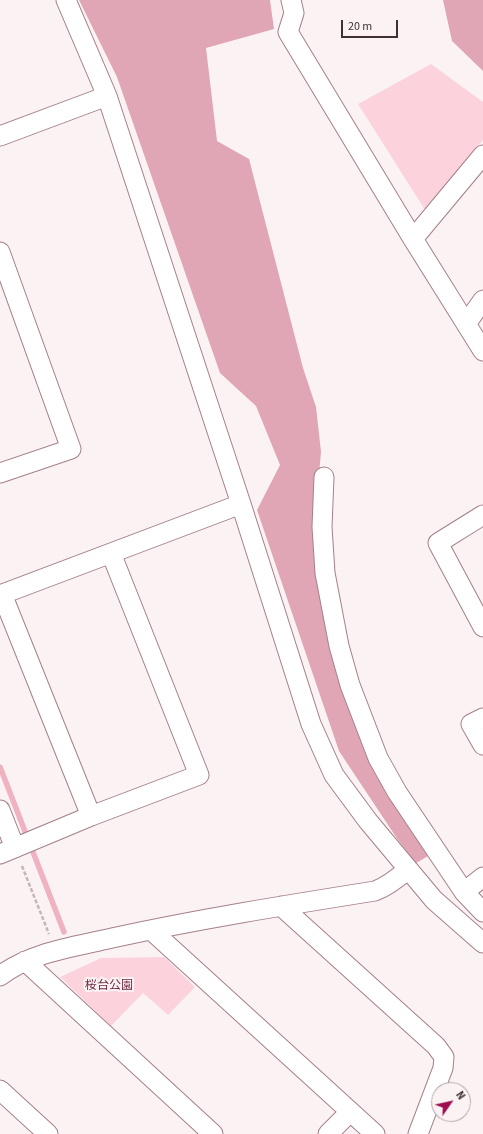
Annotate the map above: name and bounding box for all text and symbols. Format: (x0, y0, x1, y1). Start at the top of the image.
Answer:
scale bar (343, 12, 400, 38)
text: 20 m (348, 18, 372, 35)
park label: 桜台公園 (85, 979, 133, 993)
north arrow (431, 1082, 471, 1122)
text: N (452, 1088, 469, 1103)

